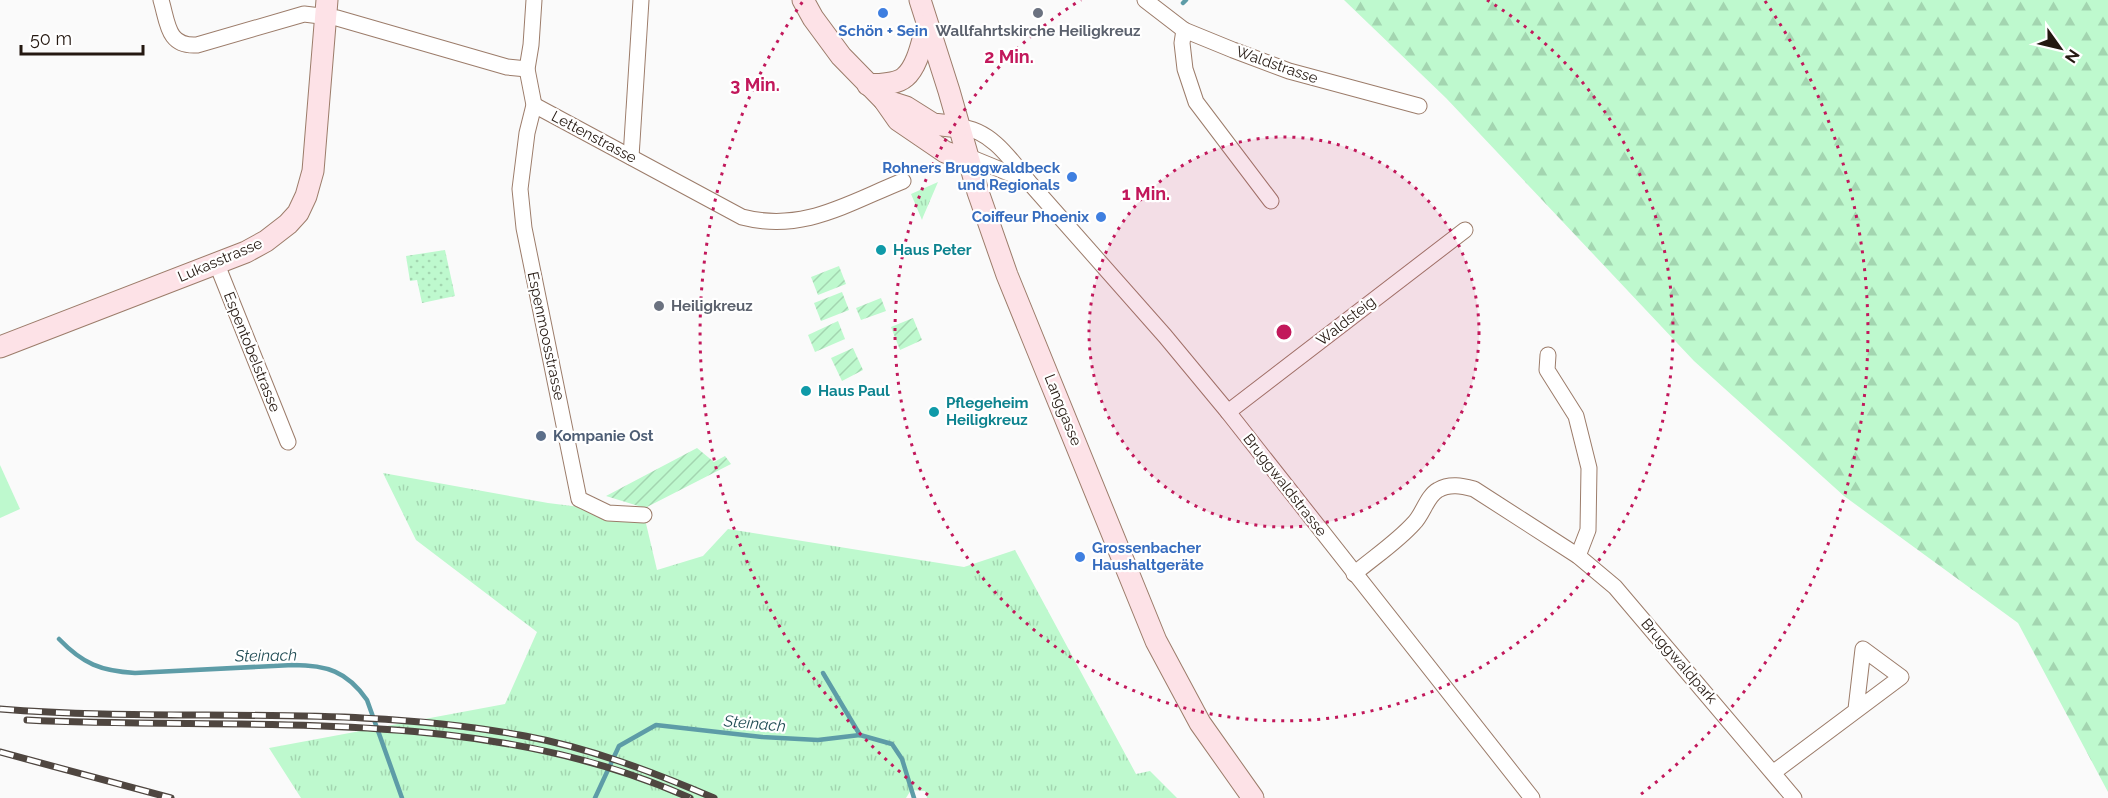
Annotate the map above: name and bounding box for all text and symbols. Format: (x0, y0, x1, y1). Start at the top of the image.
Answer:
marker: Schön + Sein (876, 6, 890, 20)
marker: Wallfahrtskirche Heiligkreuz (1031, 6, 1045, 20)
scale bar (21, 18, 142, 56)
north arrow (2030, 18, 2090, 78)
place label: Schön + Sein (838, 22, 928, 40)
place label: Wallfahrtskirche Heiligkreuz (936, 22, 1140, 40)
text: 50 m (30, 28, 72, 49)
street label: Waldstrasse (1234, 43, 1321, 87)
text: 2 Min. (984, 46, 1034, 67)
text: N (2061, 46, 2083, 66)
text: 3 Min. (730, 74, 780, 95)
street label: Lettenstrasse (548, 107, 640, 167)
place label: Rohners Bruggwaldbeck und Regionals (882, 159, 1061, 194)
marker: Rohners Bruggwaldbeck und Regionals (1065, 170, 1079, 184)
text: 1 Min. (1122, 183, 1170, 204)
place label: Coiffeur Phoenix (972, 208, 1089, 226)
marker: Coiffeur Phoenix (1094, 210, 1108, 224)
street label: Lukasstrasse (175, 234, 265, 286)
place label: Haus Peter (893, 241, 972, 259)
marker: Haus Peter (874, 243, 888, 257)
street label: Espenmoosstrasse (524, 270, 568, 402)
street label: Espentobelstrasse (220, 289, 284, 415)
street label: Waldsteig (1313, 292, 1379, 350)
place label: Heiligkreuz (671, 297, 753, 315)
marker: Heiligkreuz (652, 299, 666, 313)
centre of rings (1274, 322, 1294, 342)
street label: Langgasse (1040, 372, 1086, 449)
place label: Haus Paul (818, 382, 890, 400)
marker: Haus Paul (799, 384, 813, 398)
place label: Pflegeheim Heiligkreuz (946, 394, 1029, 429)
marker: Pflegeheim Heiligkreuz (927, 405, 941, 419)
place label: Kompanie Ost (553, 427, 654, 445)
marker: Kompanie Ost (534, 429, 548, 443)
street label: Bruggwaldstrasse (1239, 430, 1331, 540)
place label: Grossenbacher Haushaltgeräte (1092, 539, 1204, 574)
marker: Grossenbacher Haushaltgeräte (1073, 550, 1087, 564)
street label: Bruggwaldpark (1637, 615, 1721, 707)
water label: Steinach (234, 645, 297, 666)
water label: Steinach (722, 711, 787, 736)

